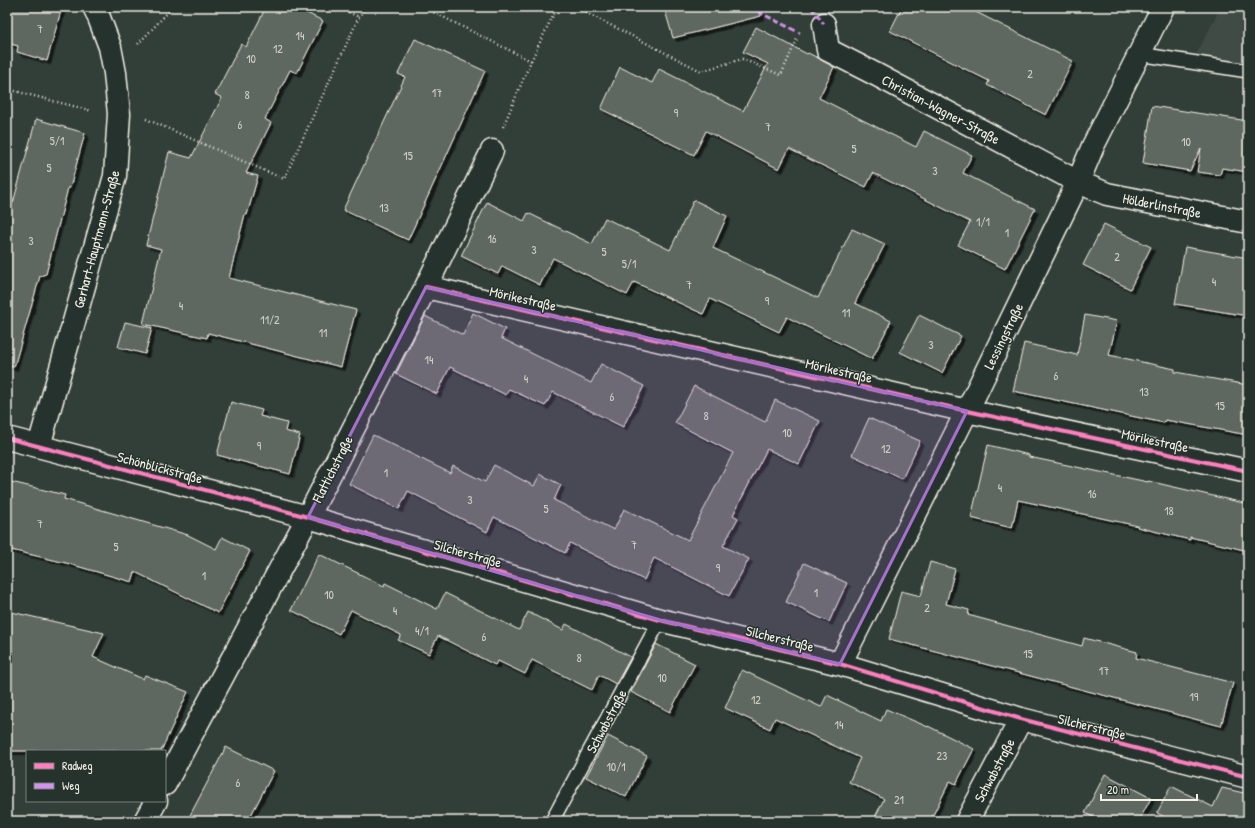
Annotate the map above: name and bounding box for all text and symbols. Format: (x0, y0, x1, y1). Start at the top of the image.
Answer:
house number: 7 (37, 20, 43, 37)
house number: 14 (296, 27, 305, 44)
house number: 12 (273, 40, 283, 57)
house number: 10 (246, 50, 256, 67)
house number: 2 (1027, 65, 1033, 82)
street label: Christian-Wagner-Straße (878, 70, 1004, 149)
house number: 17 (432, 84, 442, 101)
house number: 8 (244, 86, 250, 103)
house number: 9 (674, 104, 679, 121)
house number: 6 (238, 116, 243, 133)
house number: 7 (765, 118, 771, 135)
house number: 5/1 (50, 132, 64, 149)
house number: 10 (1181, 133, 1191, 150)
house number: 5 (851, 140, 857, 157)
house number: 15 (403, 147, 413, 164)
house number: 5 (46, 159, 52, 176)
house number: 3 (932, 162, 938, 179)
street label: Gerhart-Hauptmann-Straße (68, 168, 125, 310)
street label: Hölderlinstraße (1121, 188, 1203, 223)
house number: 13 (379, 199, 389, 216)
house number: 1/1 (976, 213, 990, 230)
house number: 1 (1005, 224, 1009, 241)
house number: 16 (487, 230, 497, 247)
house number: 3 (28, 232, 34, 249)
house number: 3 (531, 241, 537, 258)
house number: 5 (601, 243, 607, 260)
house number: 2 (1114, 248, 1120, 265)
house number: 5/1 (622, 255, 636, 272)
house number: 4 (1212, 273, 1217, 290)
house number: 7 (686, 276, 692, 293)
street label: Mörikestraße (488, 281, 559, 316)
house number: 9 (765, 292, 770, 309)
house number: 4 (179, 297, 184, 314)
street label: Lessingstraße (979, 299, 1028, 373)
house number: 11 (842, 304, 850, 321)
house number: 11/2 (260, 311, 280, 328)
house number: 11 (319, 324, 327, 341)
house number: 3 (928, 336, 934, 353)
house number: 14 (425, 351, 434, 368)
street label: Mörikestraße (804, 353, 875, 388)
house number: 6 (1054, 367, 1059, 384)
house number: 4 (524, 370, 529, 387)
house number: 13 (1139, 383, 1149, 400)
house number: 6 (610, 388, 615, 405)
house number: 15 (1215, 397, 1225, 414)
house number: 8 (703, 407, 709, 424)
house number: 10 (782, 424, 792, 441)
street label: Mörikestraße (1120, 424, 1191, 457)
street label: Flattichstraße (307, 432, 358, 507)
house number: 9 (257, 437, 262, 454)
house number: 12 (881, 440, 891, 457)
street label: Schönblickstraße (115, 446, 205, 489)
house number: 1 (384, 464, 388, 481)
house number: 4 (998, 479, 1003, 496)
house number: 16 (1087, 485, 1097, 502)
house number: 3 (467, 491, 473, 508)
house number: 5 (543, 500, 549, 517)
house number: 18 (1164, 502, 1174, 519)
house number: 7 (37, 515, 43, 532)
street label: Silcherstraße (432, 534, 504, 573)
house number: 7 (631, 536, 637, 553)
house number: 5 (113, 538, 119, 555)
house number: 9 (716, 559, 721, 576)
house number: 1 (202, 567, 206, 584)
house number: 1 (814, 584, 818, 601)
house number: 10 (324, 586, 334, 603)
house number: 2 (924, 599, 930, 616)
house number: 4 (393, 602, 398, 619)
street label: Silcherstraße (744, 620, 816, 657)
house number: 4/1 (415, 622, 429, 639)
house number: 6 (482, 628, 487, 645)
house number: 15 (1023, 645, 1033, 662)
house number: 8 (576, 649, 582, 666)
house number: 17 (1099, 662, 1109, 679)
house number: 10 (657, 669, 667, 686)
street label: Schwabstraße (581, 685, 632, 757)
house number: 19 (1190, 688, 1199, 705)
house number: 12 (751, 691, 761, 708)
street label: Silcherstraße (1056, 708, 1128, 745)
house number: 14 (835, 716, 844, 733)
street label: Schwabstraße (969, 734, 1020, 806)
house number: 23 (937, 747, 948, 764)
legend (26, 750, 166, 802)
text: Radweg (62, 757, 93, 774)
house number: 10/1 (606, 758, 626, 775)
house number: 6 (236, 774, 241, 791)
scale bar (1101, 776, 1197, 802)
text: Weg (62, 777, 80, 794)
text: 20 m (1107, 781, 1129, 798)
house number: 21 (894, 791, 904, 808)

